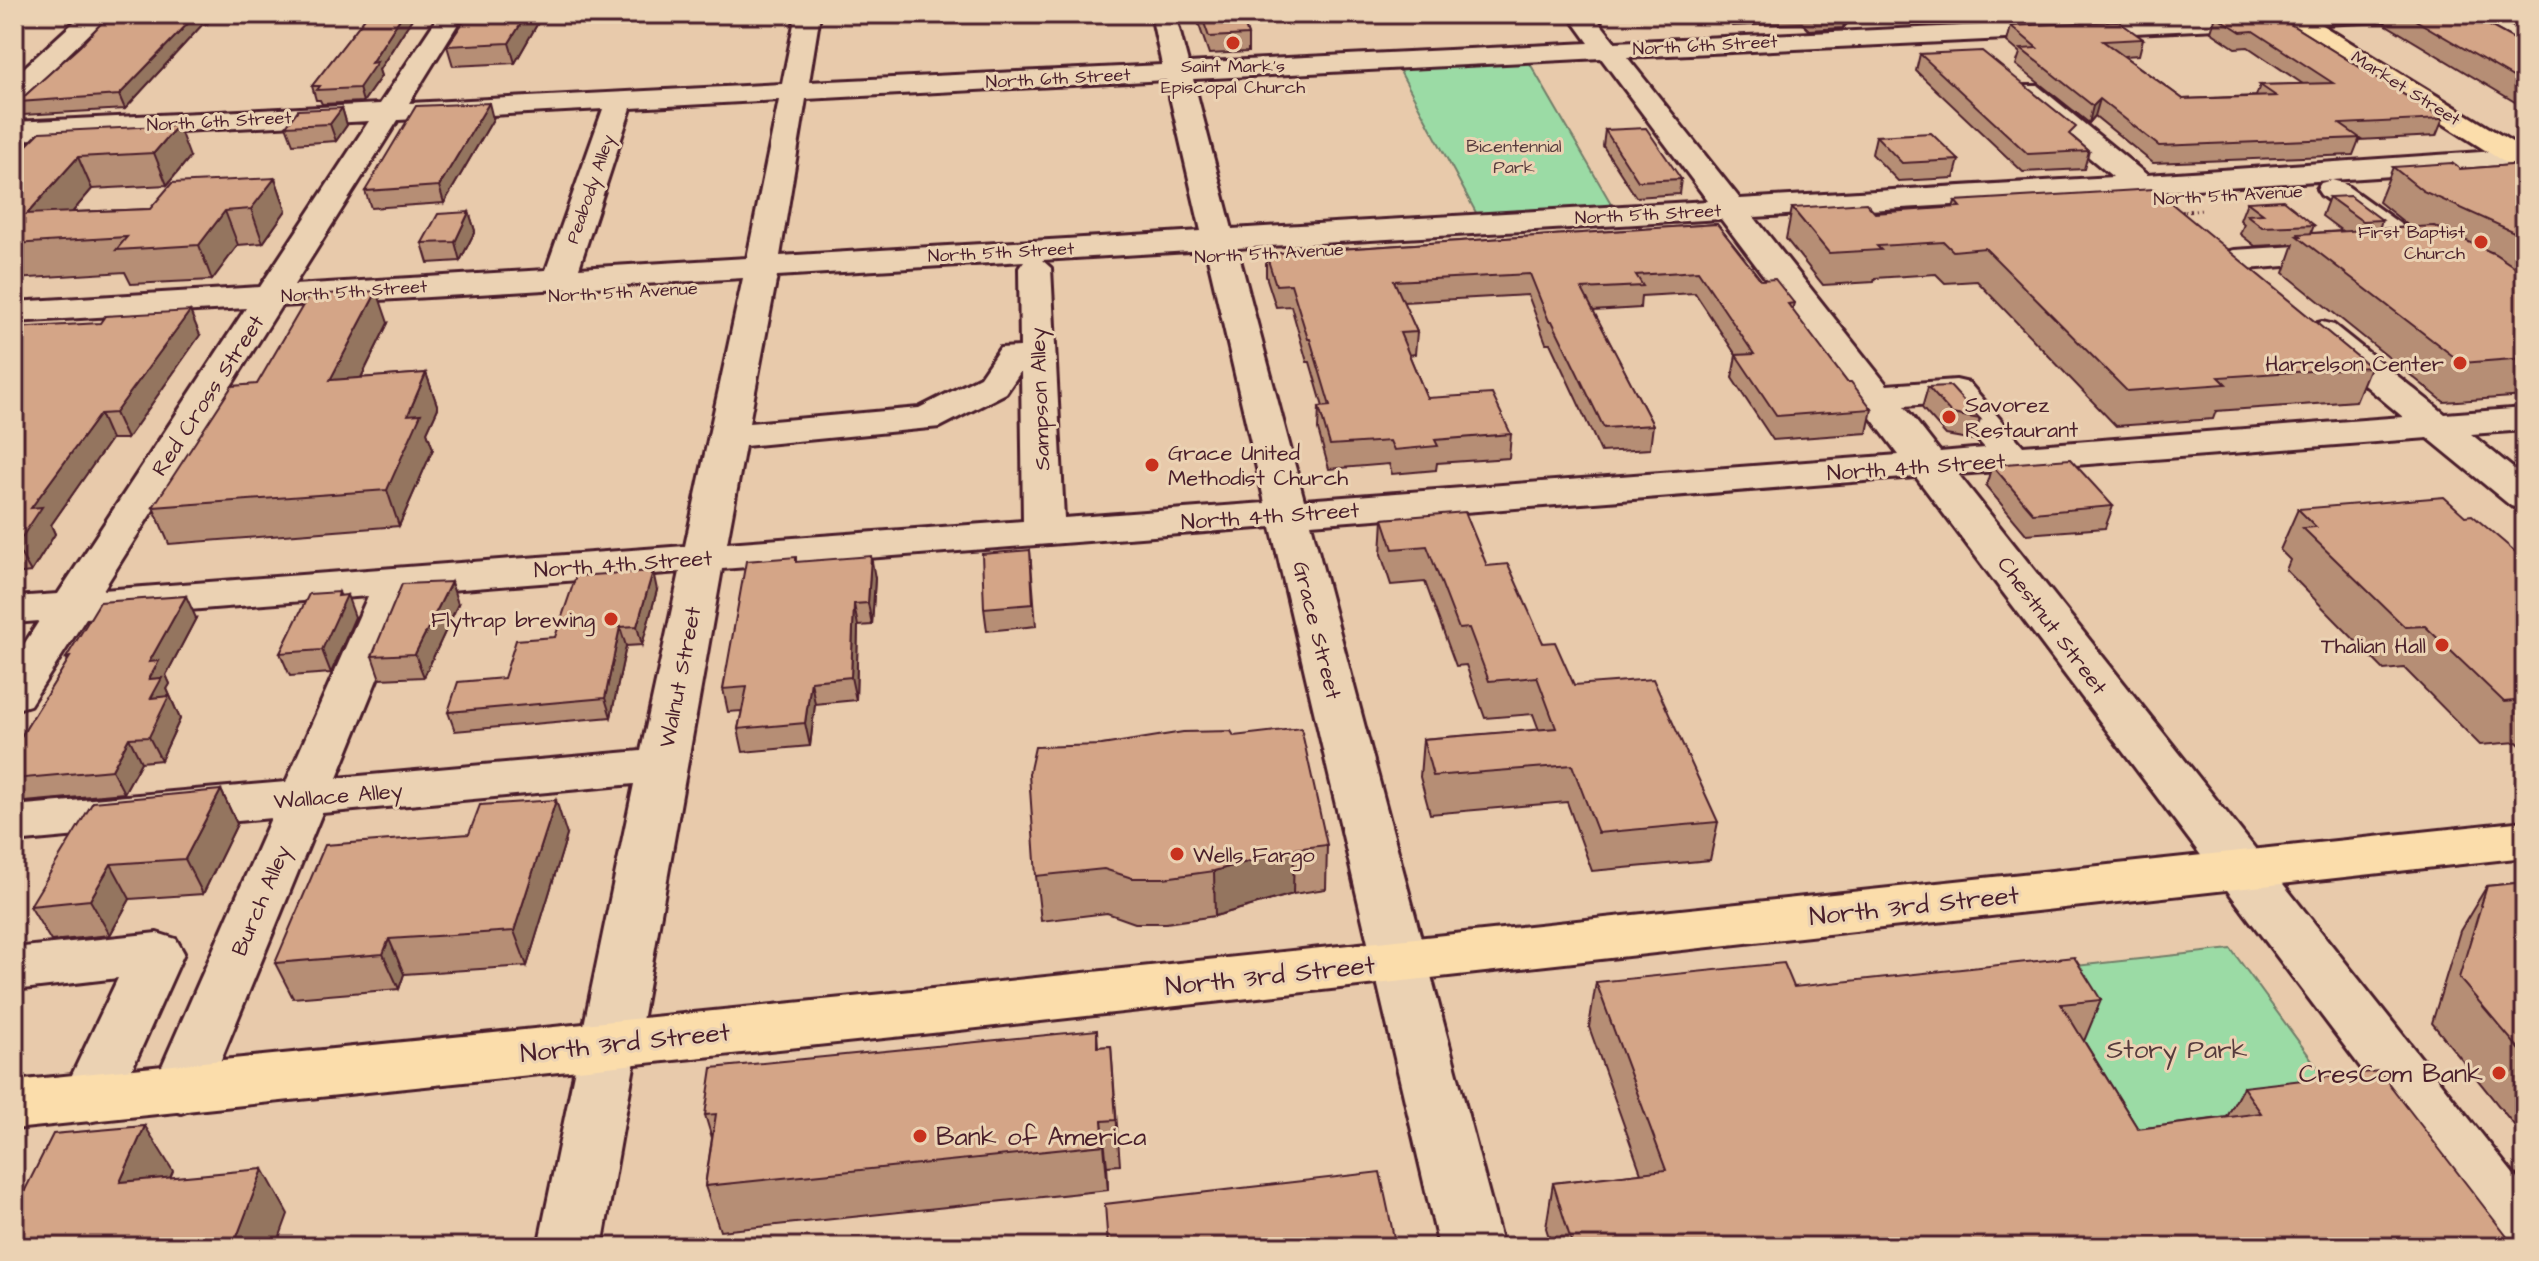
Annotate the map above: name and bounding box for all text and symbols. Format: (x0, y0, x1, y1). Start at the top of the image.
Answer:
street label: North 6th Street (1632, 29, 1779, 62)
marker: Saint Mark's Episcopal Church (1224, 34, 1242, 52)
street label: Market Street (2346, 45, 2466, 132)
place label: Saint Mark's Episcopal Church (1161, 54, 1305, 100)
street label: North 6th Street (985, 62, 1132, 95)
street label: North 6th Street (146, 105, 293, 138)
street label: Peabody Alley (560, 131, 622, 247)
park label: Bicentennial Park (1466, 134, 1562, 180)
street label: North 5th Avenue (2153, 179, 2304, 212)
street label: North 5th Street (1574, 198, 1722, 231)
place label: First Baptist Church (2358, 220, 2466, 266)
marker: First Baptist Church (2472, 233, 2490, 251)
street label: North 5th Street (927, 236, 1075, 269)
street label: North 5th Avenue (1194, 237, 1345, 270)
street label: North 5th Street (280, 274, 429, 309)
street label: North 5th Avenue (548, 276, 699, 309)
street label: Red Cross Street (144, 309, 272, 482)
street label: Sampson Alley (1023, 327, 1059, 471)
place label: Harrelson Center (2265, 349, 2444, 380)
marker: Harrelson Center (2451, 354, 2469, 372)
place label: Savorez Restaurant (1965, 390, 2078, 446)
marker: Savorez Restaurant (1940, 408, 1958, 426)
place label: Grace United Methodist Church (1168, 438, 1348, 494)
street label: North 4th Street (1826, 446, 2006, 489)
marker: Grace United Methodist Church (1143, 456, 1161, 474)
street label: North 4th Street (1180, 495, 1360, 538)
street label: North 4th Street (533, 543, 713, 586)
street label: Chestnut Street (1989, 550, 2114, 702)
street label: Grace Street (1284, 558, 1349, 703)
street label: Walnut Street (652, 604, 709, 750)
place label: Flytrap brewing (431, 605, 595, 637)
marker: Flytrap brewing (602, 610, 620, 628)
place label: Thalian Hall (2321, 631, 2426, 662)
marker: Thalian Hall (2433, 636, 2451, 654)
street label: Wallace Alley (272, 775, 404, 819)
street label: Burch Alley (224, 840, 300, 961)
place label: Wells Fargo (1193, 840, 1315, 872)
marker: Wells Fargo (1168, 845, 1186, 863)
street label: North 3rd Street (1808, 877, 2021, 935)
street label: North 3rd Street (1164, 947, 1377, 1005)
street label: North 3rd Street (519, 1014, 732, 1072)
park label: Story Park (2107, 1032, 2248, 1070)
place label: CresCom Bank (2299, 1056, 2483, 1092)
marker: CresCom Bank (2490, 1064, 2508, 1082)
place label: Bank of America (936, 1119, 1147, 1155)
marker: Bank of America (911, 1127, 929, 1145)

